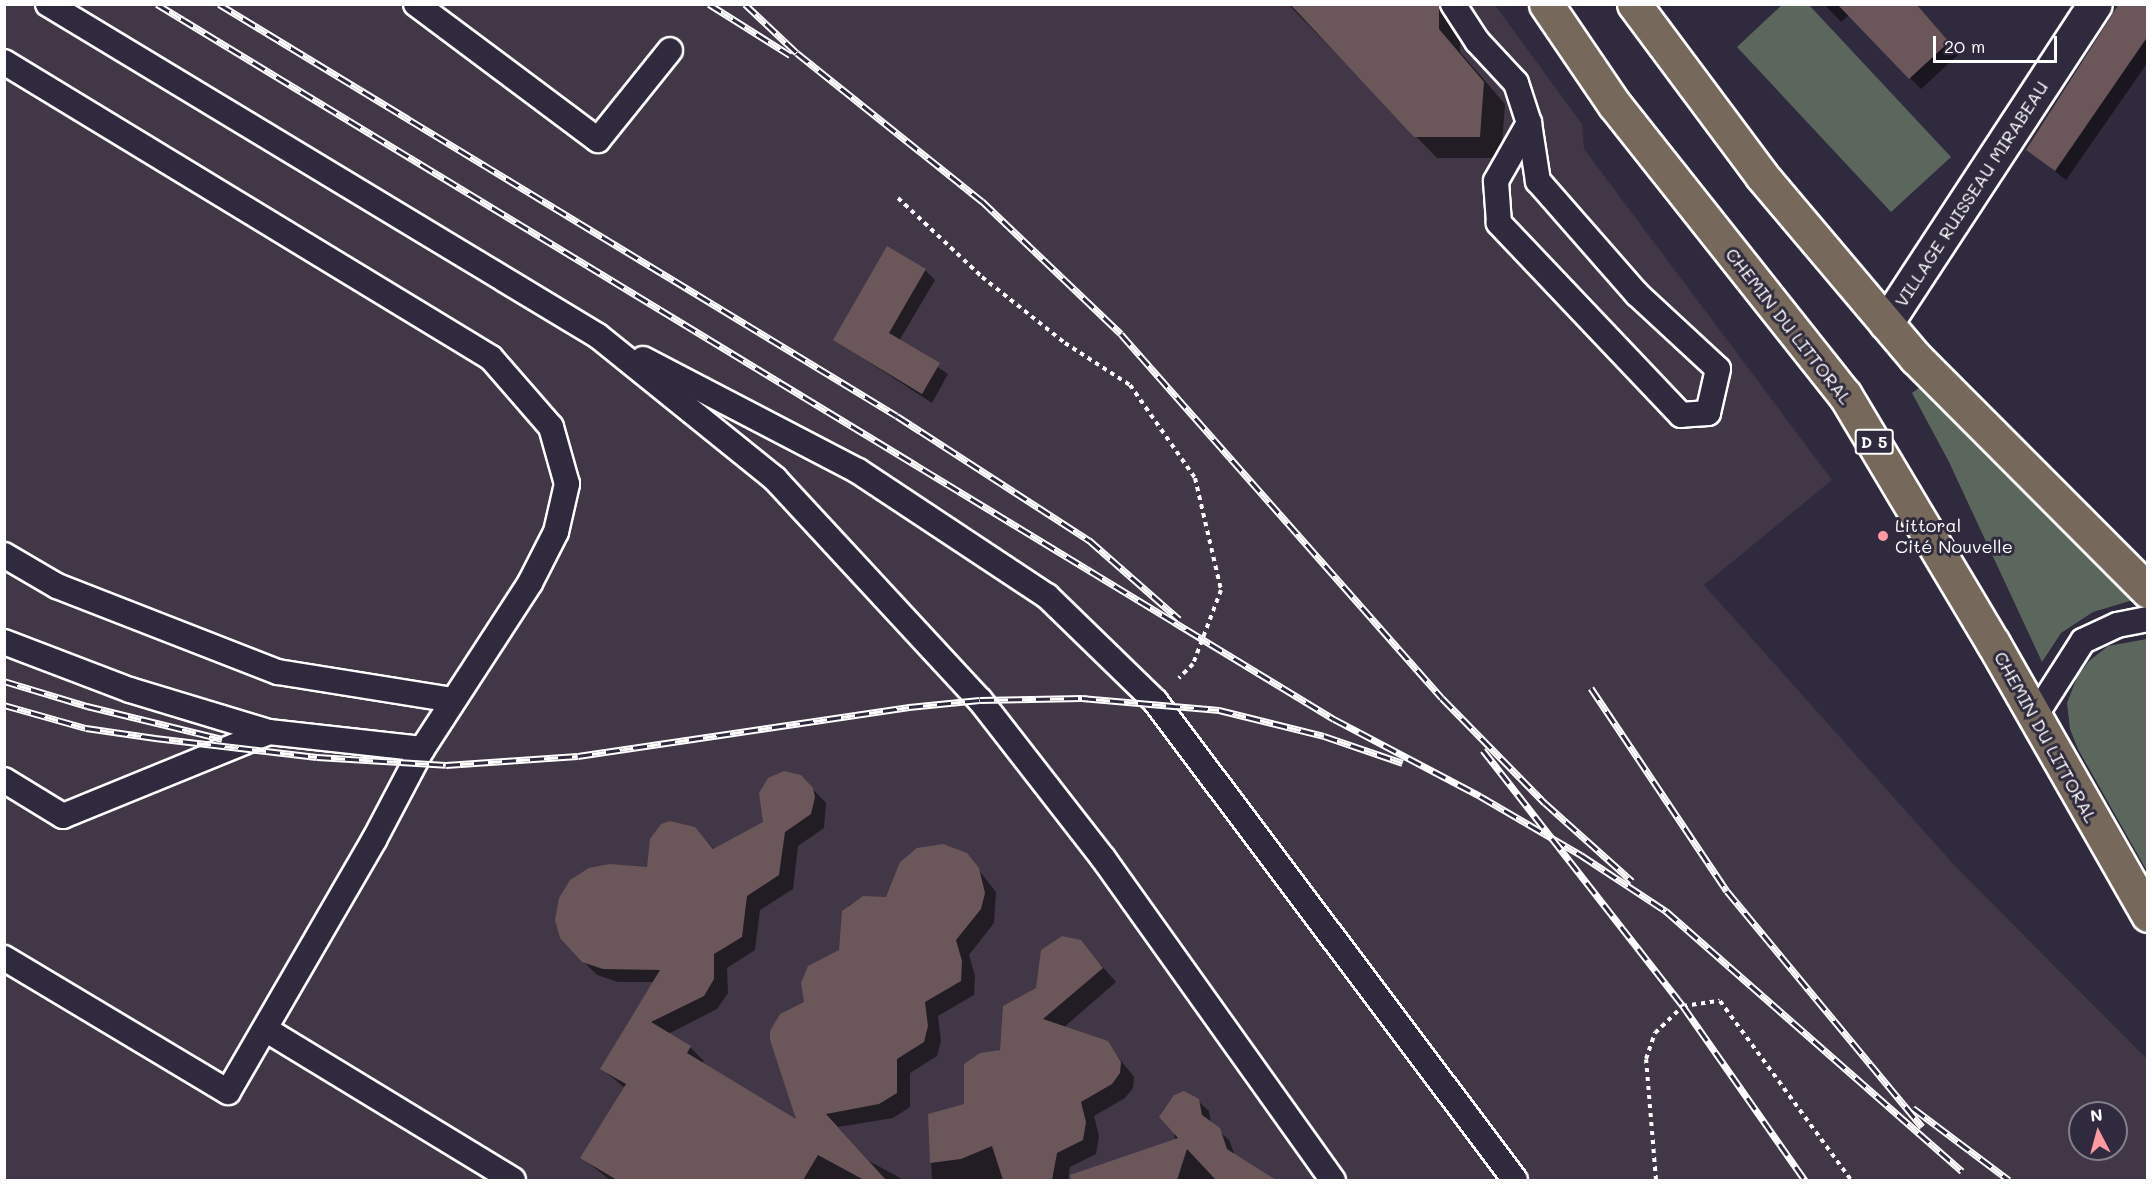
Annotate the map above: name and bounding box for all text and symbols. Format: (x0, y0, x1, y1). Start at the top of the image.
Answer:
scale bar (1936, 24, 2060, 62)
text: 20 m (1944, 34, 1985, 58)
street label: VILLAGE RUISSEAU MIRABEAU (1890, 77, 2052, 311)
street label: CHEMIN DU LITTORAL (1721, 243, 1857, 409)
road number: D 5 (1854, 429, 1894, 455)
place label: Littoral Cité Nouvelle (1895, 515, 2013, 558)
marker: Littoral Cité Nouvelle (1876, 529, 1890, 543)
street label: CHEMIN DU LITTORAL (1990, 648, 2102, 826)
north arrow (2068, 1101, 2128, 1161)
text: N (2089, 1104, 2103, 1126)

